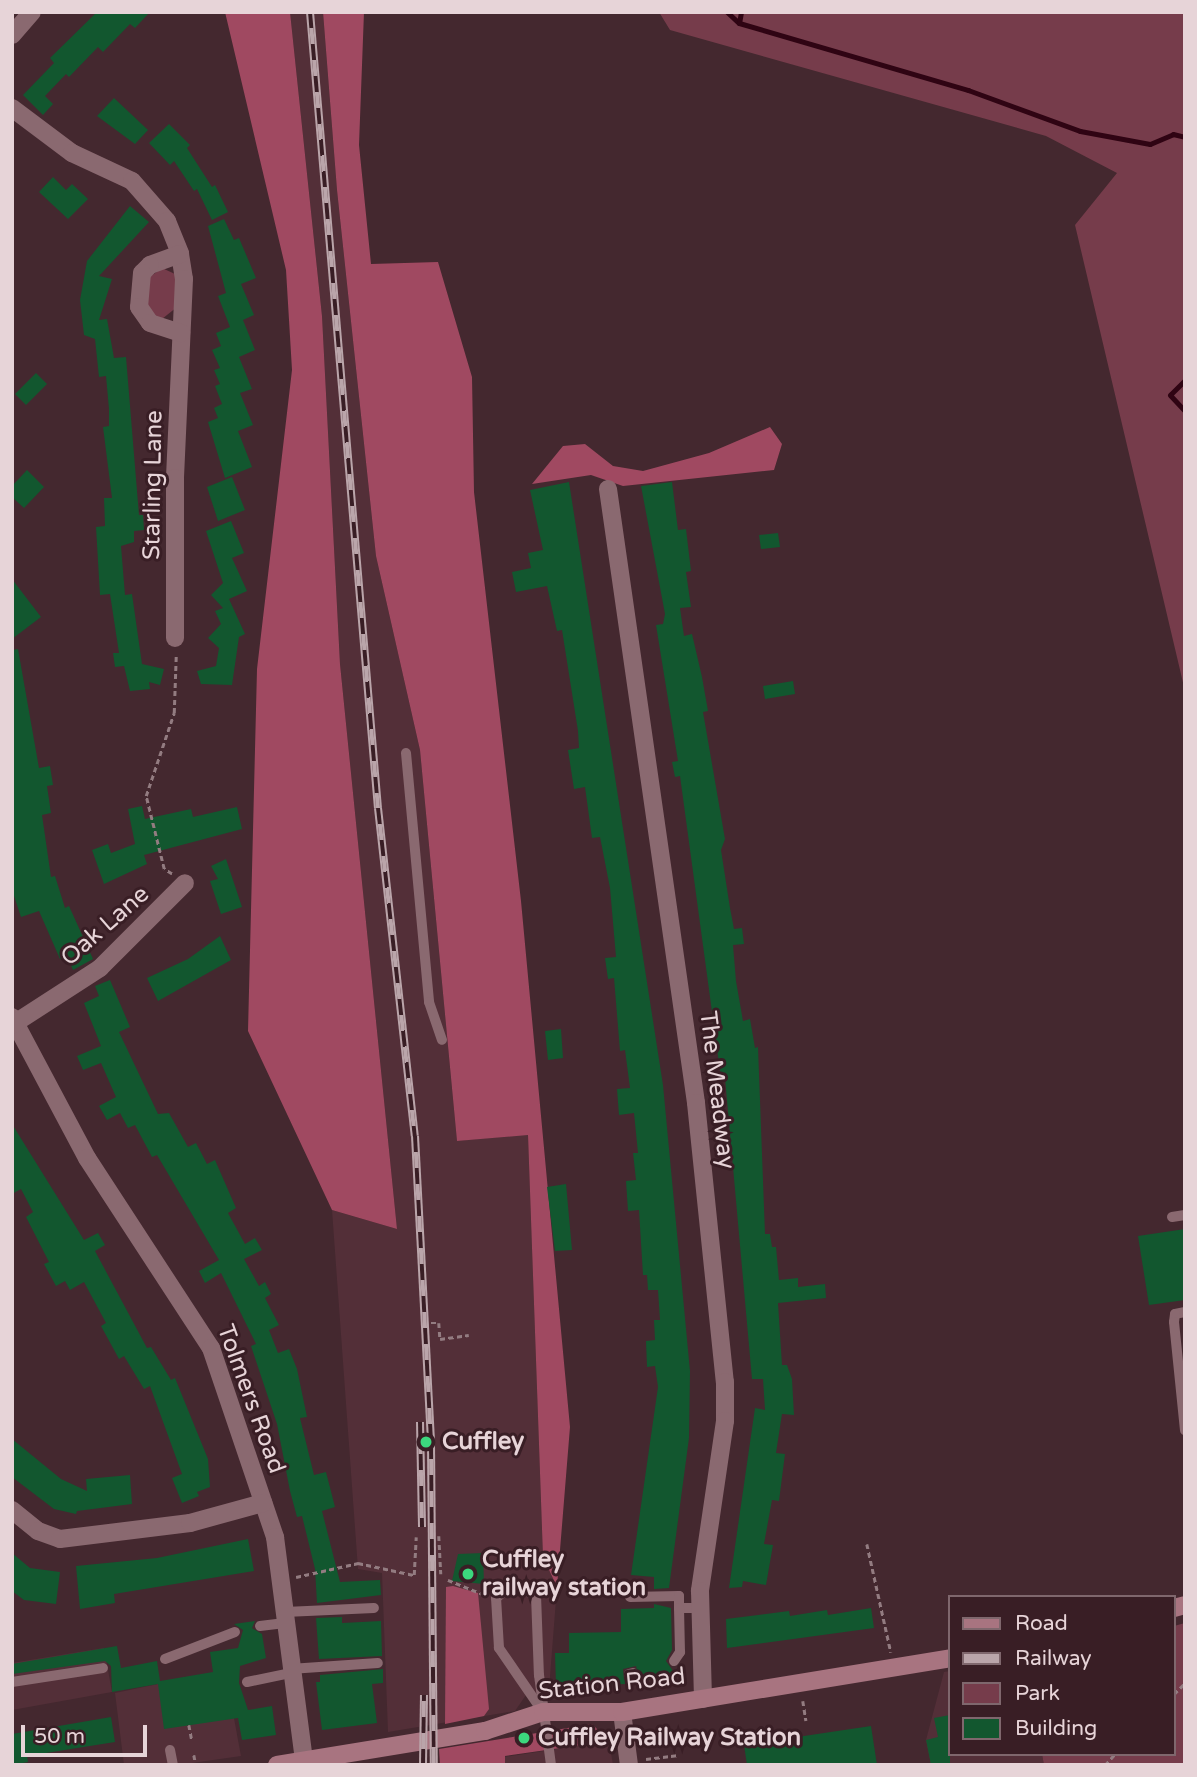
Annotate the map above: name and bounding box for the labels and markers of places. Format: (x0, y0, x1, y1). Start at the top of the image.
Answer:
place label: Cuffley (442, 1428, 524, 1456)
marker: Cuffley (416, 1432, 436, 1452)
place label: Cuffley railway station (482, 1546, 646, 1602)
marker: Cuffley railway station (460, 1566, 476, 1582)
place label: Cuffley Railway Station (538, 1724, 801, 1752)
marker: Cuffley Railway Station (516, 1730, 532, 1746)

